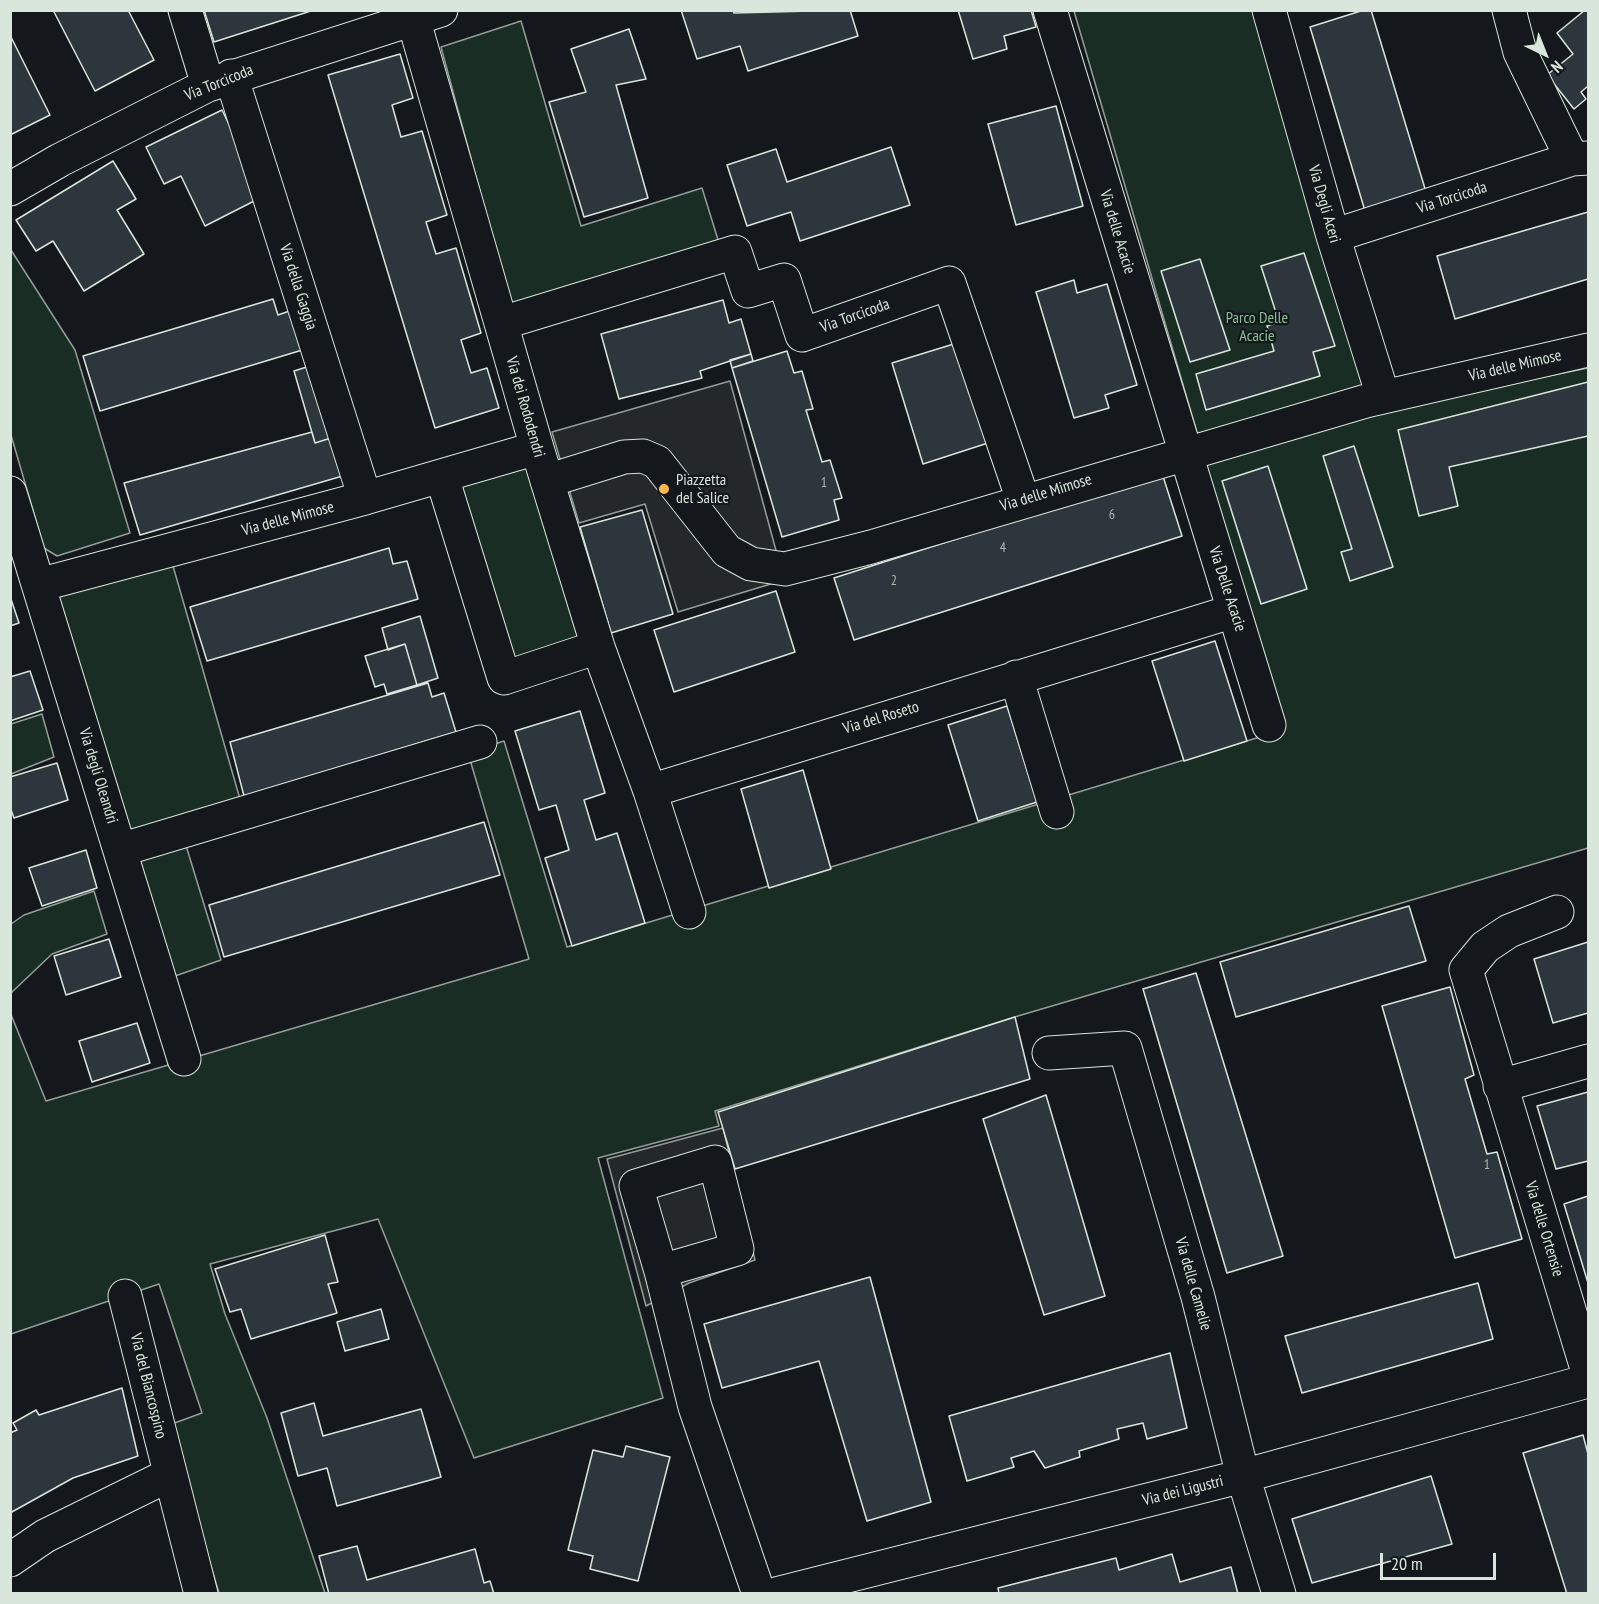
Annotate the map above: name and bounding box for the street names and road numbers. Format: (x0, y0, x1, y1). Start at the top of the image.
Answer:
street label: Via Torcicoda (182, 61, 256, 105)
street label: Via Degli Aceri (1304, 163, 1344, 245)
street label: Via Torcicoda (1415, 178, 1489, 218)
street label: Via delle Acacie (1095, 188, 1139, 276)
street label: Via della Gaggia (275, 242, 321, 332)
street label: Via Torcicoda (818, 295, 892, 337)
street label: Via delle Mimose (1467, 346, 1563, 386)
street label: Via dei Rododendri (501, 354, 549, 460)
street label: Via delle Mimose (998, 470, 1094, 516)
street label: Via delle Mimose (240, 497, 336, 541)
street label: Via Delle Acacie (1204, 544, 1250, 634)
street label: Via del Roseto (841, 697, 921, 739)
street label: Via degli Oleandri (74, 726, 122, 826)
street label: Via delle Ortensie (1520, 1179, 1568, 1279)
street label: Via delle Camelie (1171, 1235, 1215, 1333)
street label: Via del Biancospino (126, 1331, 170, 1441)
street label: Via dei Ligustri (1141, 1472, 1225, 1510)

